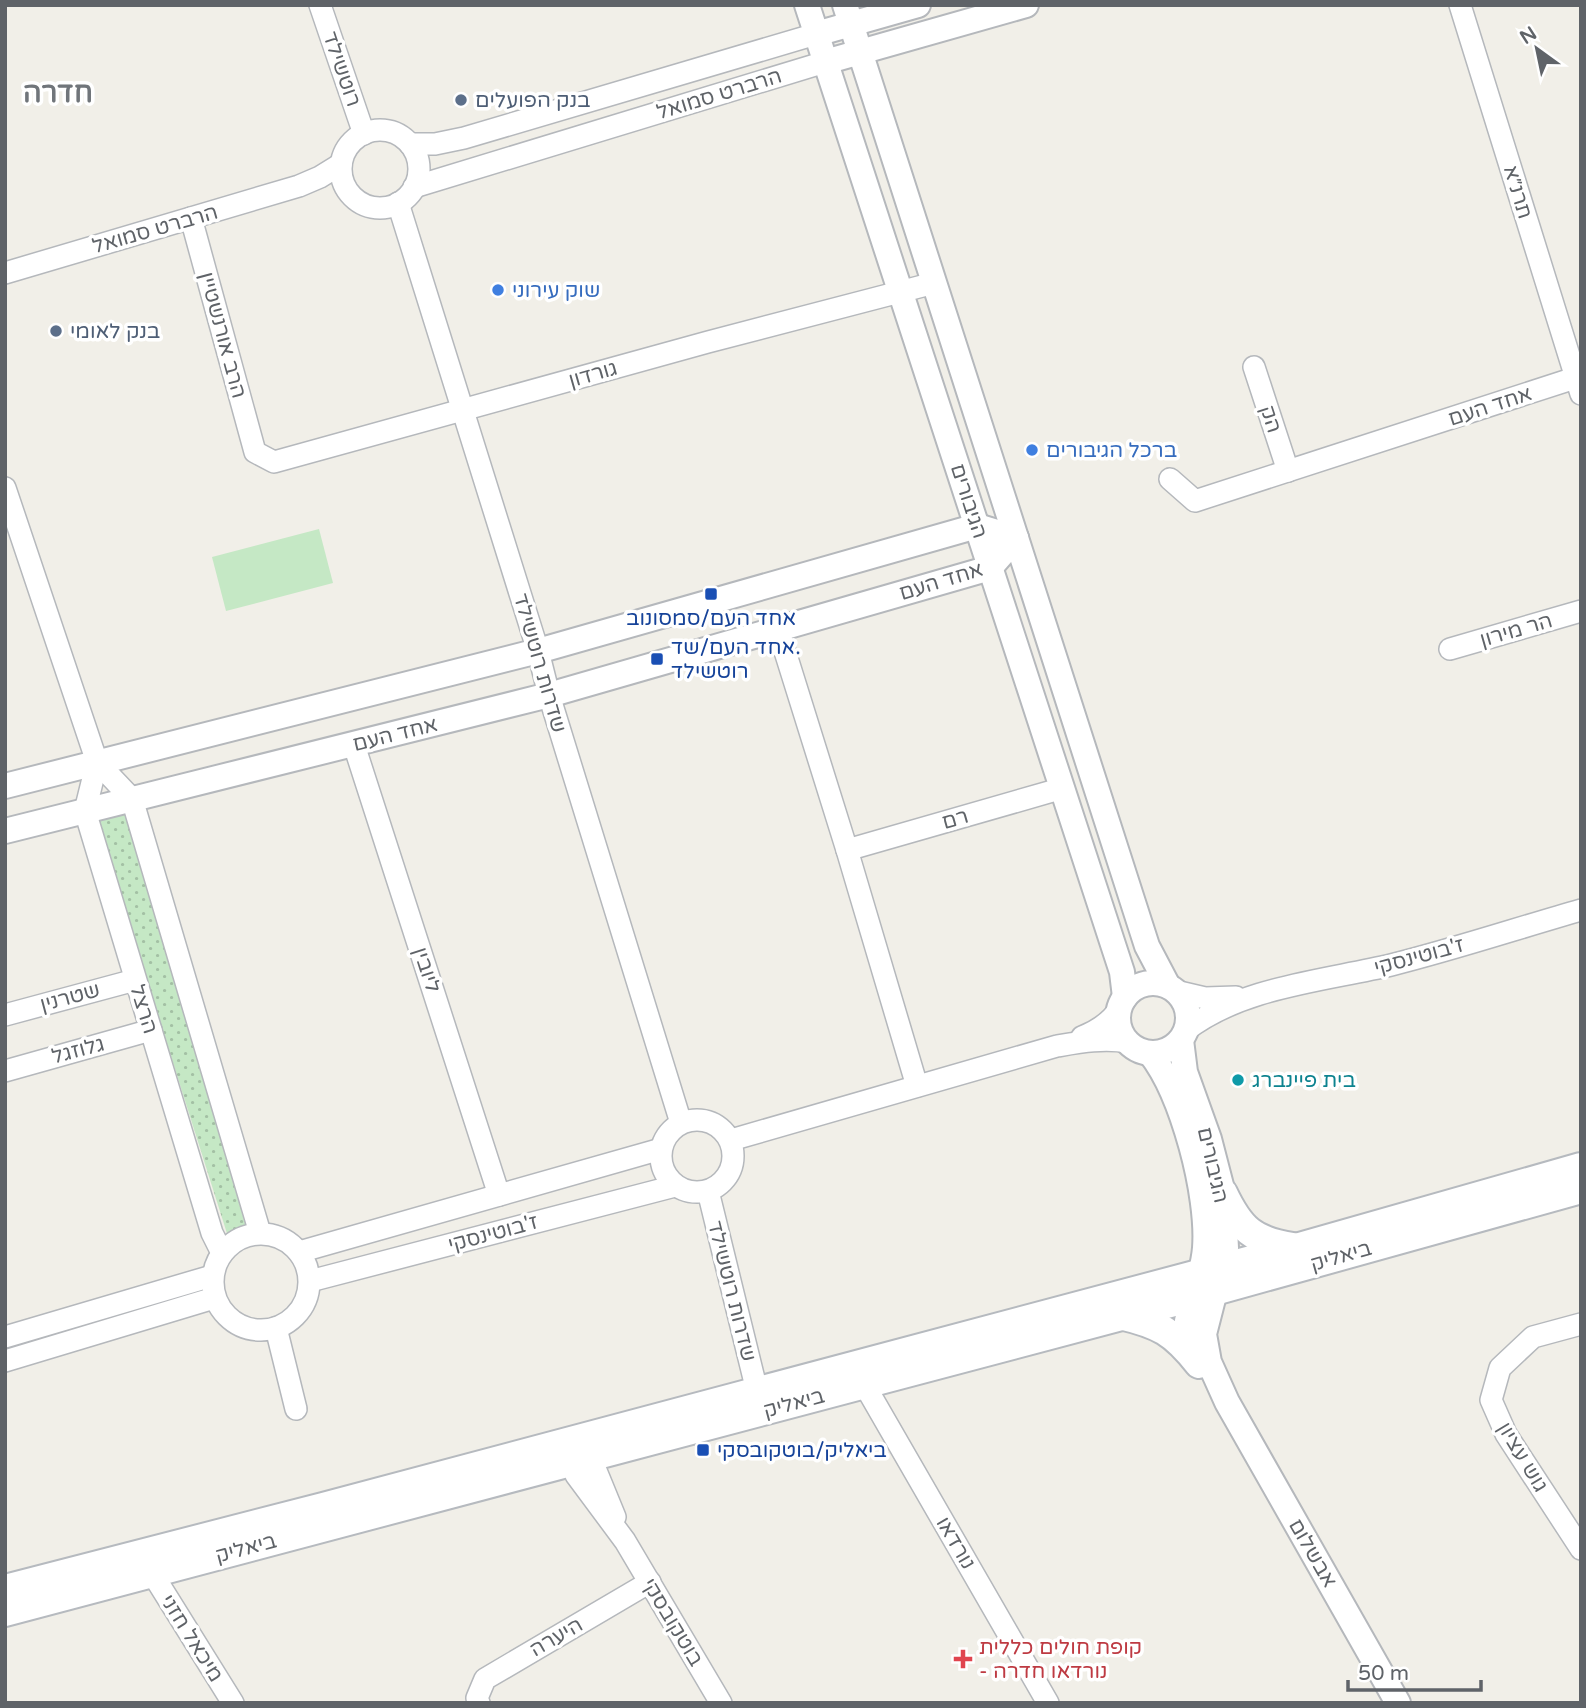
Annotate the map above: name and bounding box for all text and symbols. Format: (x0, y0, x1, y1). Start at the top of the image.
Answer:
north arrow (1502, 14, 1572, 84)
text: N (1516, 22, 1541, 49)
street label: רוטשילד (317, 28, 366, 110)
street label: הרברט סמואל (654, 64, 785, 125)
district label: חדרה (23, 76, 93, 110)
place label: בנק הפועלים (475, 88, 590, 113)
marker: בנק הפועלים (453, 92, 469, 108)
street label: תרנ״א (1498, 163, 1537, 222)
street label: הרברט סמואל (90, 200, 221, 259)
street label: הרב אורנשטיין (194, 269, 251, 401)
place label: שוק עירוני (512, 278, 600, 303)
marker: שוק עירוני (490, 282, 506, 298)
place label: בנק לאומי (70, 319, 160, 344)
marker: בנק לאומי (48, 323, 64, 339)
street label: גורדון (566, 356, 620, 393)
street label: אחד העם (1445, 381, 1535, 432)
street label: הק (1254, 402, 1287, 436)
place label: ברכל הגיבורים (1046, 438, 1177, 463)
marker: ברכל הגיבורים (1024, 442, 1040, 458)
street label: הגיבורים (945, 461, 992, 542)
street label: אחד העם (896, 557, 986, 606)
marker: אחד העם/סמסונוב (703, 586, 719, 602)
street label: שדרות רוטשילד (508, 590, 571, 736)
place label: אחד העם/סמסונוב (626, 606, 796, 631)
street label: הר מירון (1477, 608, 1555, 653)
place label: אחד העם/שד. רוטשילד (671, 635, 801, 684)
marker: אחד העם/שד. רוטשילד (649, 651, 665, 667)
street label: אחד העם (350, 712, 440, 757)
street label: רם (939, 804, 971, 835)
street label: ז'בוטינסקי (1371, 932, 1467, 981)
street label: ליובין (407, 944, 446, 996)
street label: שטרנין (37, 977, 103, 1017)
street label: הרצל (124, 982, 163, 1037)
street label: גלוזגל (49, 1031, 107, 1070)
place label: בית פיינברג (1252, 1068, 1356, 1093)
marker: בית פיינברג (1230, 1072, 1246, 1088)
street label: הגיבורים (1192, 1125, 1233, 1205)
street label: ז'בוטינסקי (445, 1209, 541, 1258)
street label: שדרות רוטשילד (702, 1218, 761, 1364)
street label: ביאליק (1308, 1236, 1374, 1277)
street label: ביאליק (761, 1383, 827, 1424)
street label: גוש עציון (1492, 1418, 1553, 1497)
place label: ביאליק/בוטקובסקי (717, 1438, 887, 1463)
marker: ביאליק/בוטקובסקי (695, 1442, 711, 1458)
street label: נורדאו (931, 1512, 981, 1574)
street label: אבשלום (1283, 1514, 1342, 1592)
street label: ביאליק (213, 1528, 279, 1569)
street label: בוטקובסקי (637, 1574, 709, 1671)
street label: מיכאל חזני (155, 1590, 228, 1687)
street label: היערה (525, 1612, 587, 1662)
place label: קופת חולים כללית - נורדאו חדרה (979, 1635, 1142, 1684)
scale bar (1348, 1648, 1481, 1692)
marker: קופת חולים כללית - נורדאו חדרה (953, 1649, 973, 1669)
text: 50 m (1358, 1661, 1409, 1686)

